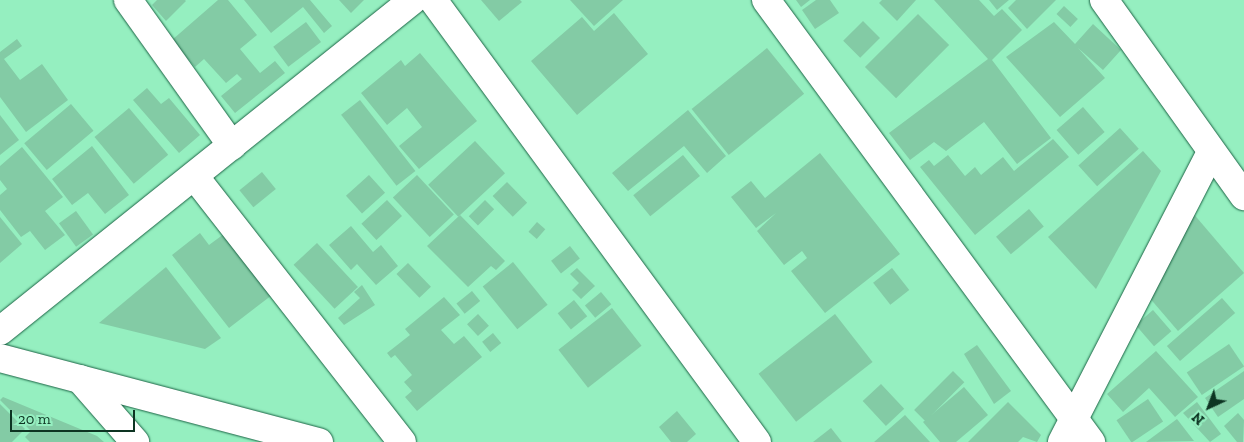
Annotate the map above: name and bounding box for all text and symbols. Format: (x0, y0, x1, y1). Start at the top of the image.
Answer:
north arrow (1184, 382, 1234, 432)
scale bar (12, 400, 138, 432)
text: N (1189, 408, 1208, 428)
text: 20 m (18, 410, 51, 428)

